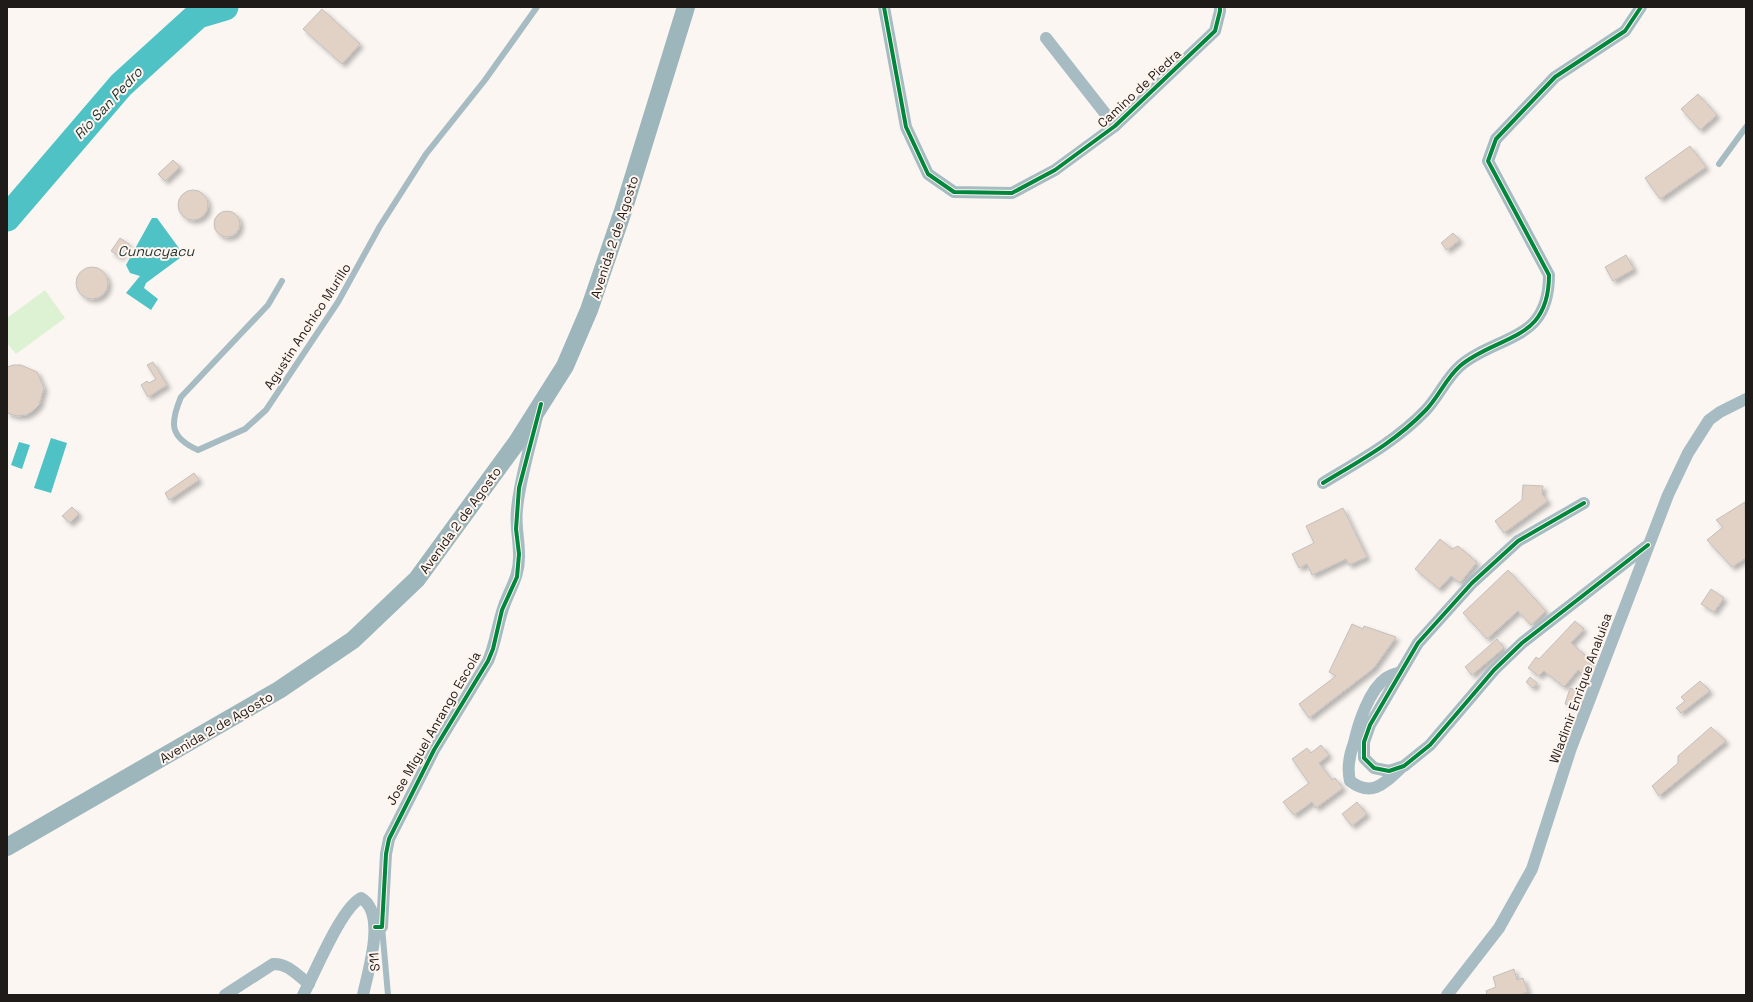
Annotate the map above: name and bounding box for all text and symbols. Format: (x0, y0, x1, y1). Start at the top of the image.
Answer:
street label: Camino de Piedra (1094, 45, 1185, 131)
water label: Río San Pedro (70, 63, 146, 143)
street label: Avenida 2 de Agosto (587, 174, 642, 301)
water label: Cunucyacu (118, 242, 196, 260)
street label: Agustin Anchico Murillo (260, 260, 355, 393)
street label: Avenida 2 de Agosto (416, 463, 505, 577)
street label: Wladimir Enrique Analuisa (1545, 610, 1616, 766)
street label: Jose Miguel Anrango Escola (382, 648, 485, 808)
street label: Avenida 2 de Agosto (156, 688, 276, 767)
street label: S11 (365, 952, 384, 972)

